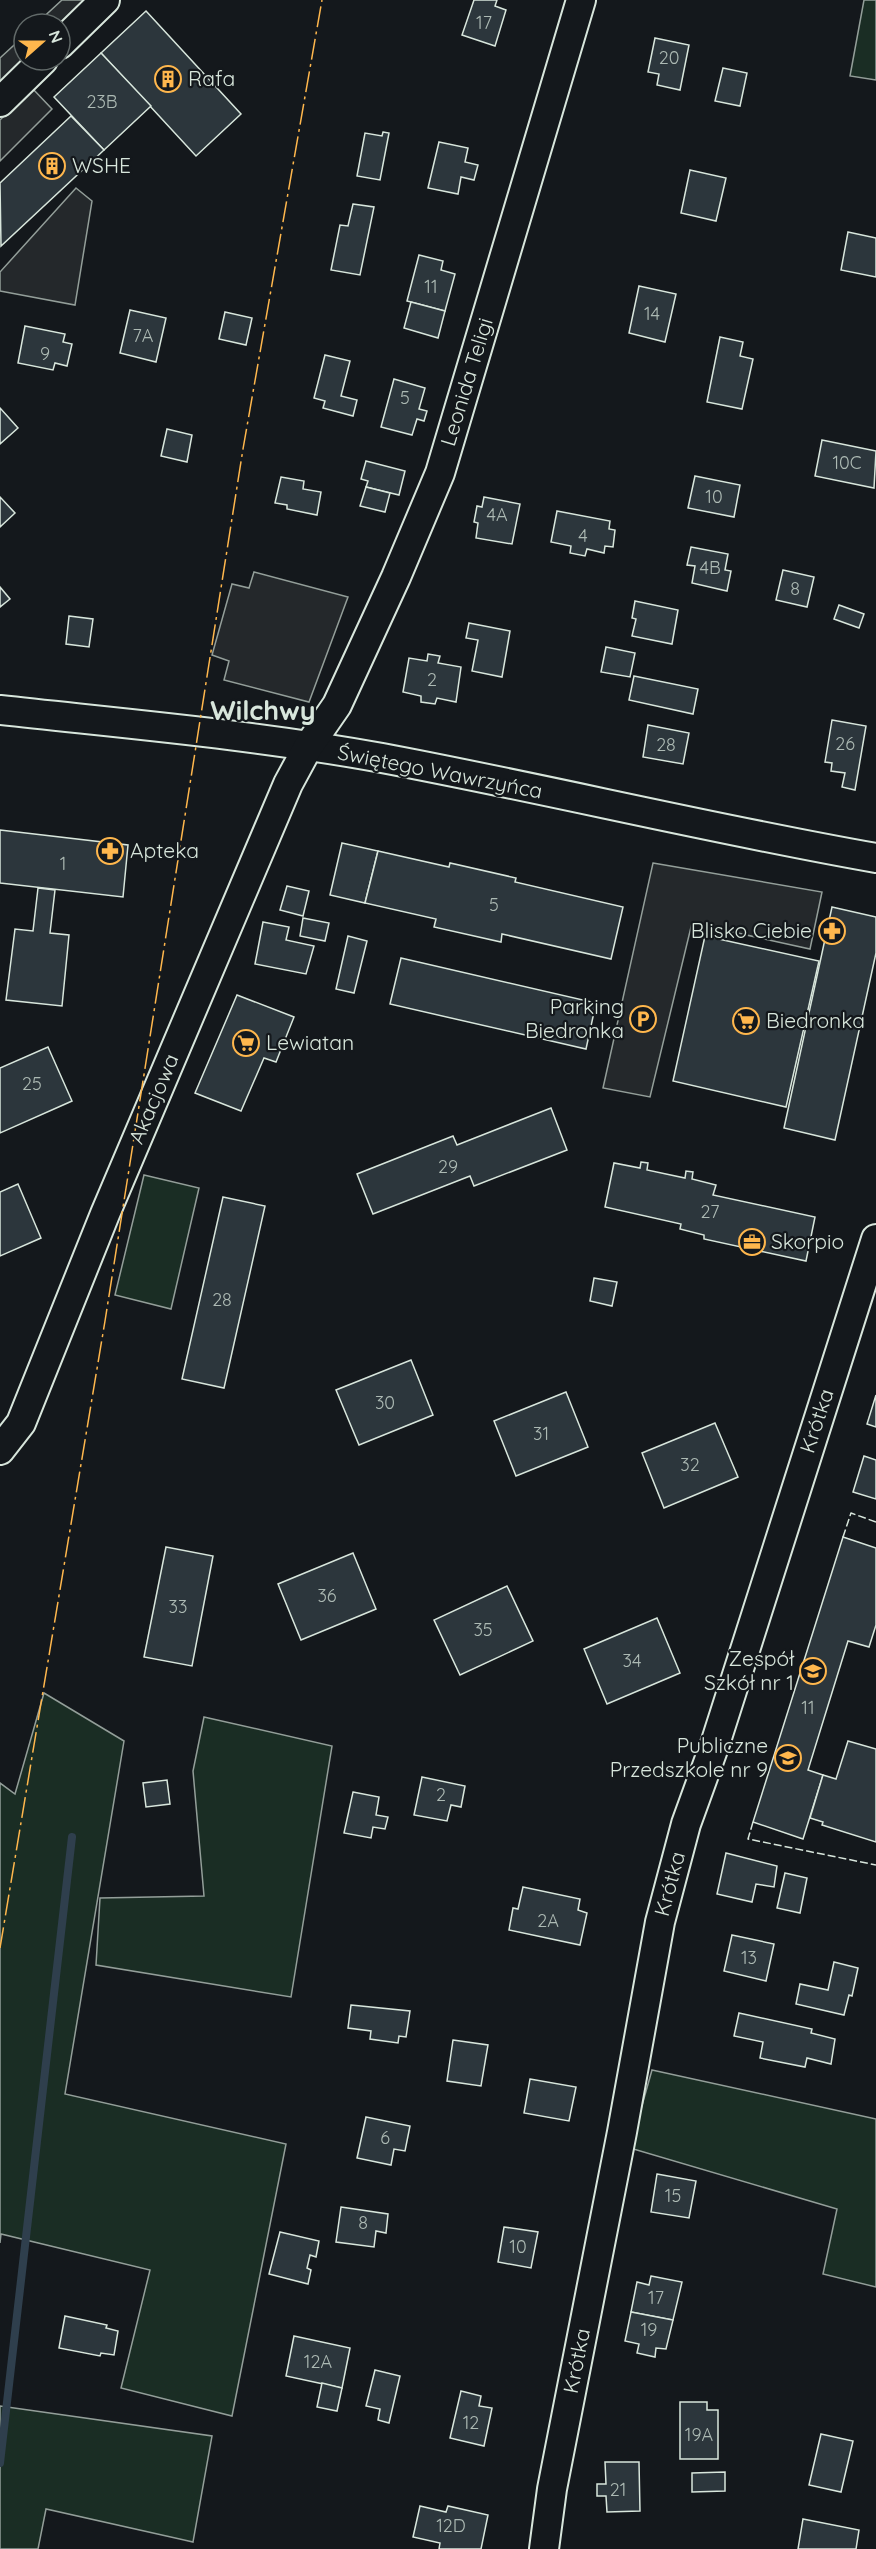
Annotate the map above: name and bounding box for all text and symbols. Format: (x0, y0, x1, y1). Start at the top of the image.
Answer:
house number: 17 (476, 11, 492, 34)
north arrow (12, 12, 72, 72)
text: N (45, 28, 67, 46)
house number: 20 (659, 46, 679, 69)
building icon: Rafa (153, 64, 183, 94)
place label: Rafa (188, 65, 235, 91)
house number: 23B (86, 90, 118, 113)
building icon: WSHE (37, 151, 67, 181)
place label: WSHE (72, 152, 131, 178)
house number: 11 (424, 275, 438, 298)
house number: 14 (644, 302, 660, 325)
street label: Leonida Teligi (434, 315, 498, 449)
house number: 7A (133, 324, 154, 347)
house number: 9 (40, 342, 50, 365)
house number: 5 (400, 386, 410, 409)
house number: 10C (832, 451, 862, 474)
house number: 10 (705, 485, 723, 508)
house number: 4A (486, 503, 508, 526)
house number: 4 (578, 524, 588, 547)
house number: 4B (699, 556, 721, 579)
house number: 8 (790, 577, 800, 600)
house number: 2 (427, 668, 437, 691)
district label: Wilchwy (210, 693, 316, 727)
house number: 26 (835, 732, 855, 755)
house number: 28 (656, 733, 676, 756)
street label: Świętego Wawrzyńca (336, 738, 545, 804)
pharmacy icon: Apteka (95, 836, 125, 866)
place label: Apteka (130, 837, 199, 863)
house number: 1 (60, 852, 66, 875)
house number: 5 (489, 893, 499, 916)
pharmacy icon: Blisko Ciebie (817, 916, 847, 946)
place label: Blisko Ciebie (691, 917, 812, 943)
place label: Parking Biedronka (525, 993, 624, 1043)
parking icon: Parking Biedronka (628, 1004, 658, 1034)
supermarket icon: Biedronka (731, 1006, 761, 1036)
place label: Biedronka (766, 1007, 865, 1033)
supermarket icon: Lewiatan (231, 1028, 261, 1058)
place label: Lewiatan (266, 1029, 354, 1055)
street label: Akacjowa (122, 1050, 184, 1148)
house number: 25 (22, 1072, 42, 1095)
house number: 29 (438, 1155, 458, 1178)
house number: 27 (701, 1200, 719, 1223)
office icon: Skorpio (737, 1227, 767, 1257)
place label: Skorpio (771, 1228, 844, 1254)
house number: 28 (212, 1288, 232, 1311)
street label: Krótka (794, 1385, 839, 1456)
house number: 30 (375, 1391, 395, 1414)
house number: 31 (533, 1422, 549, 1445)
house number: 32 (680, 1453, 700, 1476)
house number: 36 (317, 1584, 337, 1607)
house number: 33 (169, 1595, 187, 1618)
house number: 35 (473, 1618, 493, 1641)
place label: Zespół Szkół nr 1 (704, 1645, 795, 1695)
house number: 34 (623, 1649, 641, 1672)
school or university icon: Zespół Szkół nr 1 (798, 1656, 828, 1686)
house number: 11 (801, 1696, 815, 1719)
place label: Publiczne Przedszkole nr 9 (610, 1732, 768, 1782)
school or university icon: Publiczne Przedszkole nr 9 (773, 1743, 803, 1773)
house number: 2 (436, 1783, 446, 1806)
street label: Krótka (648, 1849, 690, 1919)
house number: 2A (537, 1909, 559, 1932)
house number: 13 (741, 1946, 757, 1969)
house number: 6 (380, 2126, 390, 2149)
house number: 15 (665, 2184, 681, 2207)
house number: 8 (358, 2211, 368, 2234)
house number: 10 (509, 2235, 527, 2258)
house number: 17 (648, 2286, 664, 2309)
house number: 19 (641, 2318, 657, 2341)
street label: Krótka (557, 2326, 595, 2396)
house number: 12A (304, 2350, 332, 2373)
house number: 12 (463, 2411, 479, 2434)
house number: 19A (685, 2423, 714, 2446)
house number: 21 (610, 2478, 626, 2501)
house number: 12D (436, 2514, 466, 2537)

